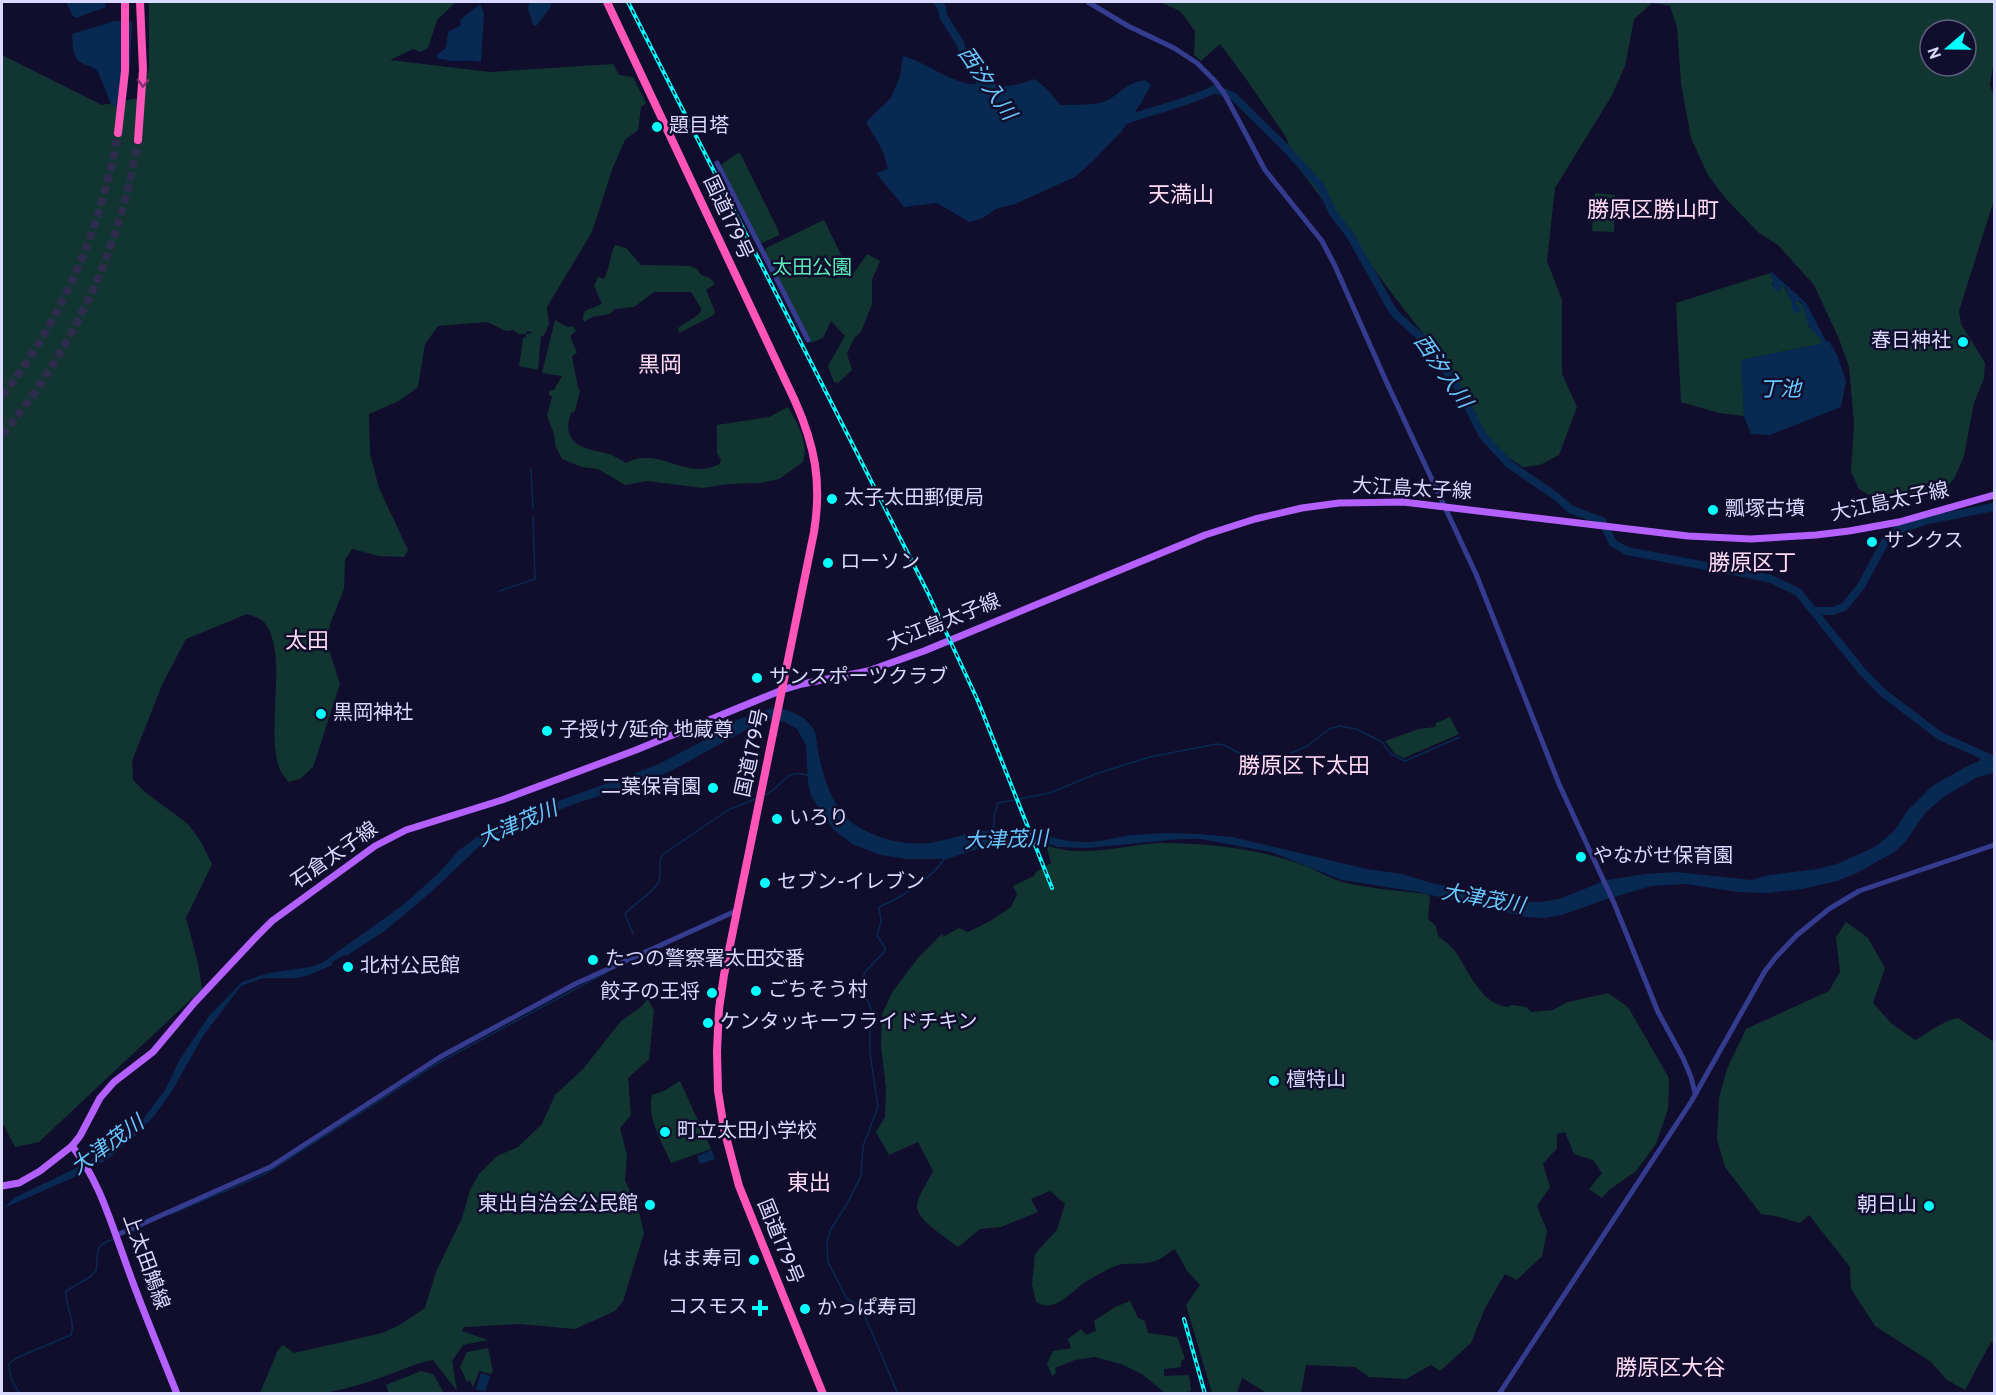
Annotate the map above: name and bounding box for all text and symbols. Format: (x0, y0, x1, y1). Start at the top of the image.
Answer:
north arrow (1918, 18, 1978, 78)
water label: 西汐入川 (951, 42, 1022, 128)
text: N (1924, 44, 1947, 61)
one-way arrow (136, 79, 149, 88)
place label: 題目塔 (669, 114, 729, 140)
marker: 題目塔 (650, 120, 664, 134)
street label: 国道179号 (696, 172, 758, 264)
district label: 天満山 (1148, 183, 1214, 210)
district label: 勝原区勝山町 (1587, 198, 1719, 225)
park label: 太田公園 (772, 256, 852, 282)
place label: 春日神社 (1871, 329, 1951, 355)
water label: 西汐入川 (1407, 330, 1478, 416)
marker: 春日神社 (1956, 335, 1970, 349)
district label: 黒岡 (638, 353, 682, 380)
water label: 丁池 (1759, 377, 1803, 404)
street label: 大江島太子線 (1351, 474, 1473, 506)
street label: 大江島太子線 (1829, 478, 1951, 528)
place label: 太子太田郵便局 (844, 486, 984, 512)
marker: 太子太田郵便局 (825, 492, 839, 506)
place label: 瓢塚古墳 (1725, 497, 1805, 523)
marker: 瓢塚古墳 (1706, 503, 1720, 517)
place label: サンクス (1884, 529, 1963, 555)
marker: サンクス (1865, 535, 1879, 549)
place label: ローソン (840, 550, 920, 576)
district label: 勝原区丁 (1708, 551, 1796, 578)
marker: ローソン (821, 556, 835, 570)
street label: 大江島太子線 (883, 588, 1005, 658)
district label: 太田 (285, 629, 329, 656)
place label: サンスポーツクラブ (769, 665, 948, 691)
marker: サンスポーツクラブ (750, 671, 764, 685)
place label: 黒岡神社 (333, 701, 413, 727)
street label: 国道179号 (731, 706, 775, 800)
marker: 黒岡神社 (314, 707, 328, 721)
place label: 子授け/延命 地蔵尊 (559, 718, 734, 744)
marker: 子授け/延命 地蔵尊 (540, 724, 554, 738)
district label: 勝原区下太田 (1238, 754, 1370, 781)
place label: 二葉保育園 (601, 775, 701, 801)
marker: 二葉保育園 (706, 781, 720, 795)
water label: 大津茂川 (474, 795, 564, 854)
place label: いろり (789, 806, 849, 832)
marker: いろり (770, 812, 784, 826)
street label: 石倉太子線 (287, 817, 383, 895)
water label: 大津茂川 (964, 826, 1050, 856)
place label: やながせ保育園 (1593, 844, 1733, 870)
marker: やながせ保育園 (1574, 850, 1588, 864)
place label: セブン-イレブン (777, 870, 925, 896)
marker: セブン-イレブン (758, 876, 772, 890)
water label: 大津茂川 (1439, 879, 1529, 921)
place label: たつの警察署太田交番 (605, 947, 805, 973)
marker: たつの警察署太田交番 (586, 953, 600, 967)
place label: 北村公民館 (360, 954, 460, 980)
marker: 北村公民館 (341, 960, 355, 974)
place label: ごちそう村 (768, 978, 868, 1004)
place label: 餃子の王将 (600, 980, 700, 1006)
marker: ごちそう村 (749, 984, 763, 998)
marker: 餃子の王将 (705, 986, 719, 1000)
place label: ケンタッキーフライドチキン (720, 1010, 978, 1036)
marker: ケンタッキーフライドチキン (701, 1016, 715, 1030)
place label: 檀特山 (1286, 1068, 1346, 1094)
marker: 檀特山 (1267, 1074, 1281, 1088)
water label: 大津茂川 (66, 1109, 152, 1182)
place label: 町立太田小学校 (677, 1119, 817, 1145)
marker: 町立太田小学校 (658, 1125, 672, 1139)
district label: 東出 (787, 1171, 831, 1198)
place label: 東出自治会公民館 (478, 1192, 638, 1218)
place label: 朝日山 (1857, 1193, 1917, 1219)
street label: 国道179号 (750, 1196, 808, 1288)
marker: 東出自治会公民館 (643, 1198, 657, 1212)
marker: 朝日山 (1922, 1199, 1936, 1213)
street label: 上太田鵤線 (116, 1211, 174, 1313)
place label: はま寿司 (662, 1247, 742, 1273)
marker: はま寿司 (747, 1253, 761, 1267)
place label: コスモス (668, 1295, 748, 1321)
place label: かっぱ寿司 (817, 1296, 917, 1322)
marker: コスモス (753, 1301, 767, 1315)
marker: かっぱ寿司 (798, 1302, 812, 1316)
district label: 勝原区大谷 (1615, 1356, 1725, 1383)

